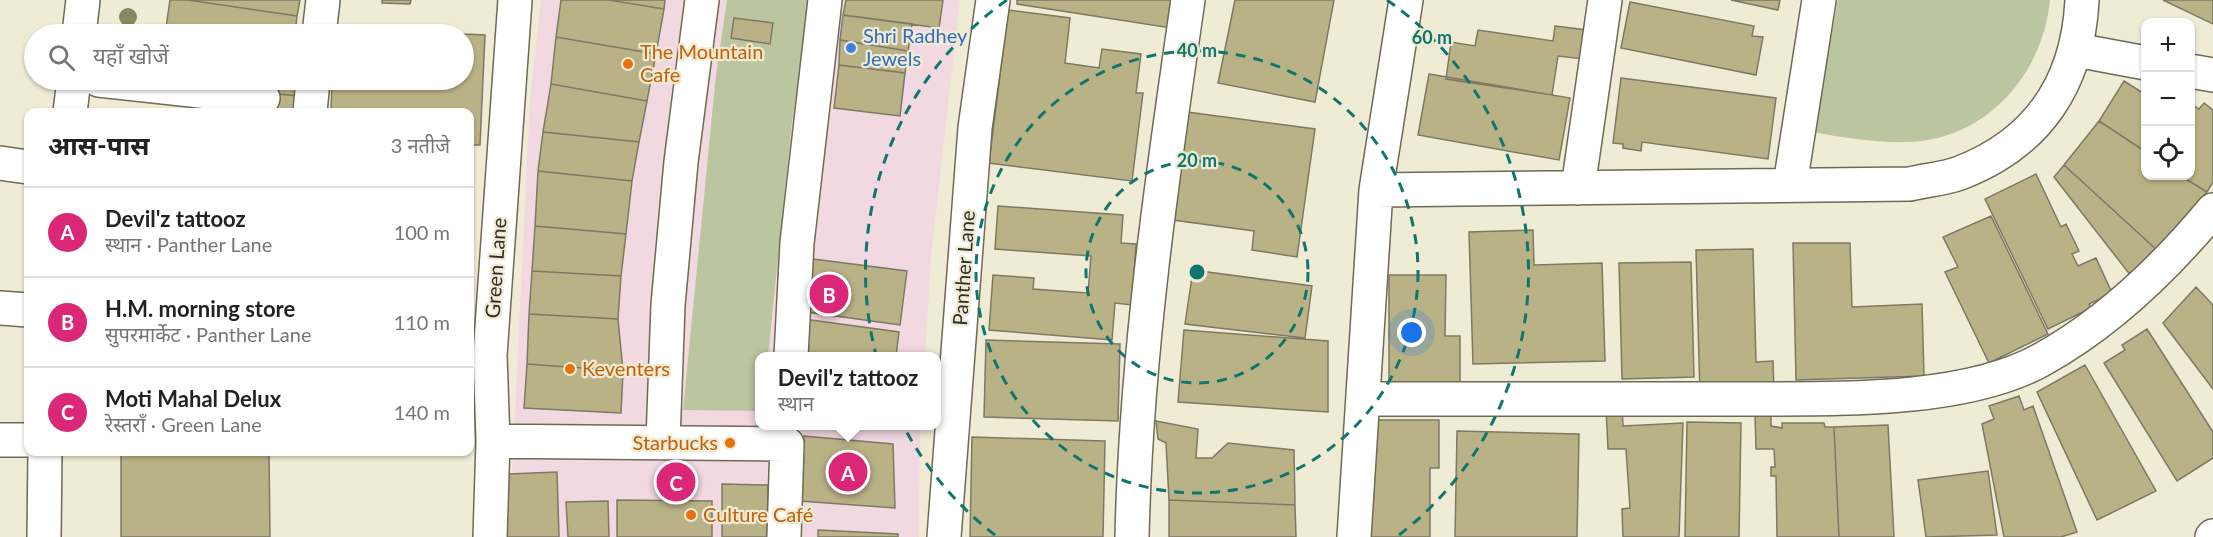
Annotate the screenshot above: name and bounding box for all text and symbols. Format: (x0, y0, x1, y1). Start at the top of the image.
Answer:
map controls (2141, 18, 2195, 180)
button: + (2141, 18, 2195, 72)
place label: Shri Radhey Jewels (863, 23, 968, 70)
search box (24, 24, 474, 90)
text: 60 m (1412, 26, 1452, 48)
place label: The Mountain Cafe (640, 39, 763, 86)
text: 40 m (1177, 39, 1217, 61)
icon: search (45, 41, 78, 74)
marker: Shri Radhey Jewels (844, 41, 858, 55)
text: यहाँ खोजें (93, 42, 169, 69)
marker: The Mountain Cafe (621, 57, 635, 71)
button: − (2141, 72, 2195, 126)
button: locate (2141, 126, 2195, 180)
text: आस-पास (48, 129, 150, 161)
text: 3 नतीजे (391, 133, 450, 157)
text: 20 m (1177, 149, 1217, 171)
text: Devil'z tattooz (105, 205, 246, 232)
street label: Panther Lane (947, 210, 979, 326)
street label: Green Lane (480, 217, 510, 319)
text: A (61, 220, 74, 244)
text: 100 m (394, 220, 450, 244)
text: स्थान · Panther Lane (105, 232, 272, 256)
centre of rings (1187, 262, 1207, 282)
pin: B (810, 272, 848, 316)
text: H.M. morning store (105, 295, 295, 322)
text: B (61, 310, 74, 334)
text: 110 m (394, 310, 450, 334)
your location (1397, 318, 1426, 347)
text: सुपरमार्केट · Panther Lane (105, 322, 312, 346)
popup (755, 352, 941, 430)
place label: Keventers (582, 356, 670, 380)
marker: Keventers (563, 362, 577, 376)
text: Devil'z tattooz (778, 364, 918, 391)
text: Moti Mahal Delux (105, 385, 281, 412)
text: स्थान (778, 391, 814, 415)
text: C (61, 400, 74, 424)
text: 140 m (394, 400, 450, 424)
text: रेस्तराँ · Green Lane (105, 412, 262, 436)
place label: Starbucks (632, 430, 718, 454)
marker: Starbucks (723, 436, 737, 450)
pin: A (828, 450, 868, 494)
pin: C (656, 460, 696, 504)
place label: Culture Café (703, 502, 813, 526)
marker: Culture Café (684, 508, 698, 522)

